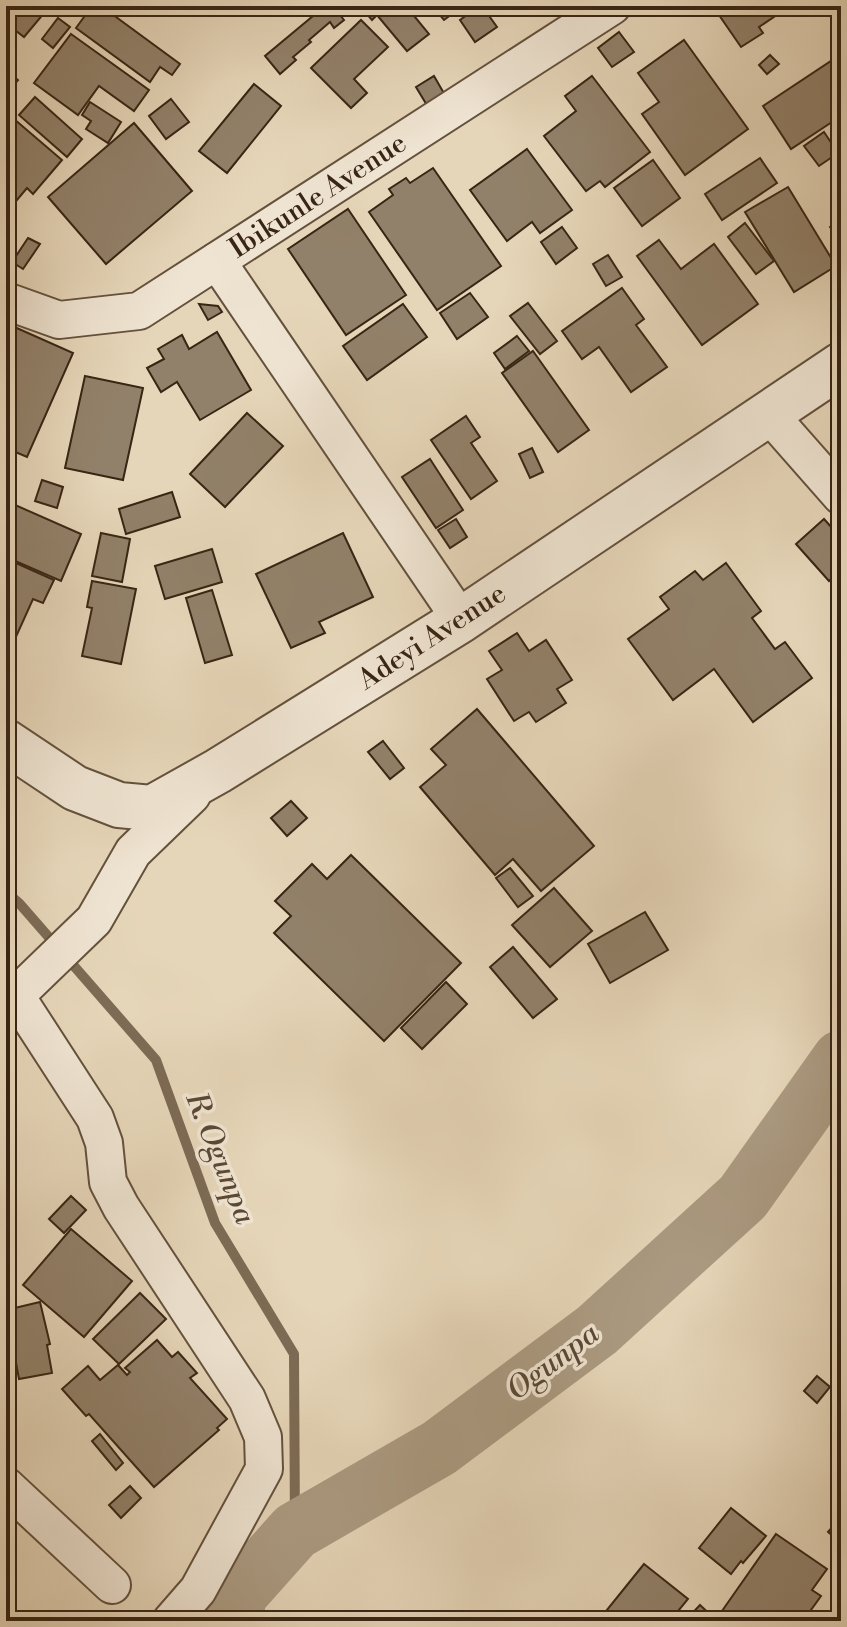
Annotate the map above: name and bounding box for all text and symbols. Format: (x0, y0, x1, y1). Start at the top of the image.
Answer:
street label: Ibikunle Avenue (223, 126, 413, 266)
street label: Adeyi Avenue (351, 576, 513, 698)
water label: R. Ogunpa (176, 1086, 264, 1230)
water label: Ogunpa (499, 1315, 607, 1409)

